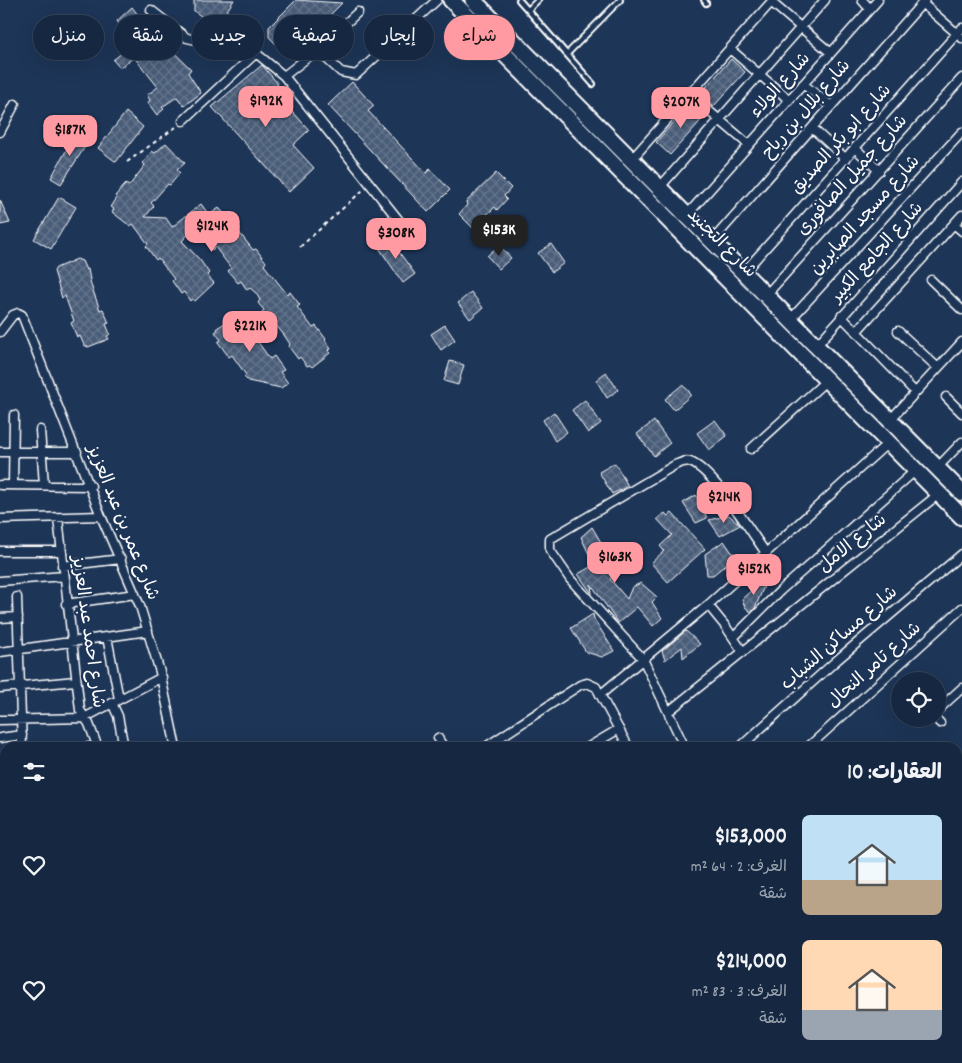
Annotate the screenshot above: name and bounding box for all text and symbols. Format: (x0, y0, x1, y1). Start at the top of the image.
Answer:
chip: منزل (33, 15, 104, 60)
chip: شقة (114, 15, 182, 60)
chip: جديد (192, 15, 264, 60)
chip: تصفية (274, 15, 354, 60)
chip: إيجار (364, 15, 434, 60)
chip: شراء (444, 15, 515, 60)
street label: شارع الولاء (745, 48, 817, 124)
street label: شارع بلال بن رباح (757, 55, 857, 165)
street label: شارع ابو بكر الصديق (786, 79, 898, 201)
pin: $192K (231, 86, 301, 128)
pin: $207K (646, 86, 716, 129)
text: $192K (249, 90, 283, 113)
text: $207K (662, 91, 700, 114)
street label: شارع جميل الصافورى (792, 110, 914, 242)
pin: $187K (35, 114, 105, 157)
text: $187K (54, 119, 86, 142)
street label: شارع مسجد الصابرين (805, 150, 927, 282)
street label: شارع الجامع الكبير (825, 197, 930, 310)
street label: شارع التجنيد (680, 203, 762, 285)
pin: $124K (177, 210, 247, 253)
pin: $153K (464, 214, 534, 257)
text: $124K (196, 215, 228, 238)
pin: $308K (361, 218, 431, 260)
text: $153K (482, 219, 516, 242)
text: $308K (377, 222, 415, 245)
pin: $221K (215, 310, 285, 353)
text: $221K (234, 315, 267, 338)
street label: شارع عمر بن عبد العزيز (79, 440, 165, 604)
pin: $214K (689, 482, 759, 524)
text: $214K (708, 486, 740, 509)
street label: شارع الامل (813, 509, 893, 579)
pin: $163K (580, 542, 650, 584)
text: $163K (598, 546, 632, 569)
street label: شارع احمد عبد العزيز (64, 552, 110, 710)
pin: $152K (719, 554, 789, 596)
text: $152K (737, 558, 771, 581)
street label: شارع مساكن الشباب (776, 581, 904, 697)
street label: شارع تامر النحال (822, 617, 928, 715)
map controls (891, 672, 946, 727)
button: locate (891, 672, 946, 727)
icon: filters (20, 758, 48, 786)
text: العقارات: 10 (847, 759, 942, 789)
text: $153,000 (714, 823, 787, 853)
icon: home (842, 835, 902, 895)
icon: heart (20, 851, 48, 879)
text: الغرف: 2 · 64 m² (691, 856, 787, 879)
text: شقة (759, 883, 787, 906)
text: $214,000 (716, 948, 787, 978)
icon: home (842, 960, 902, 1020)
icon: heart (20, 976, 48, 1004)
text: الغرف: 3 · 83 m² (692, 981, 787, 1004)
text: شقة (759, 1008, 787, 1031)

